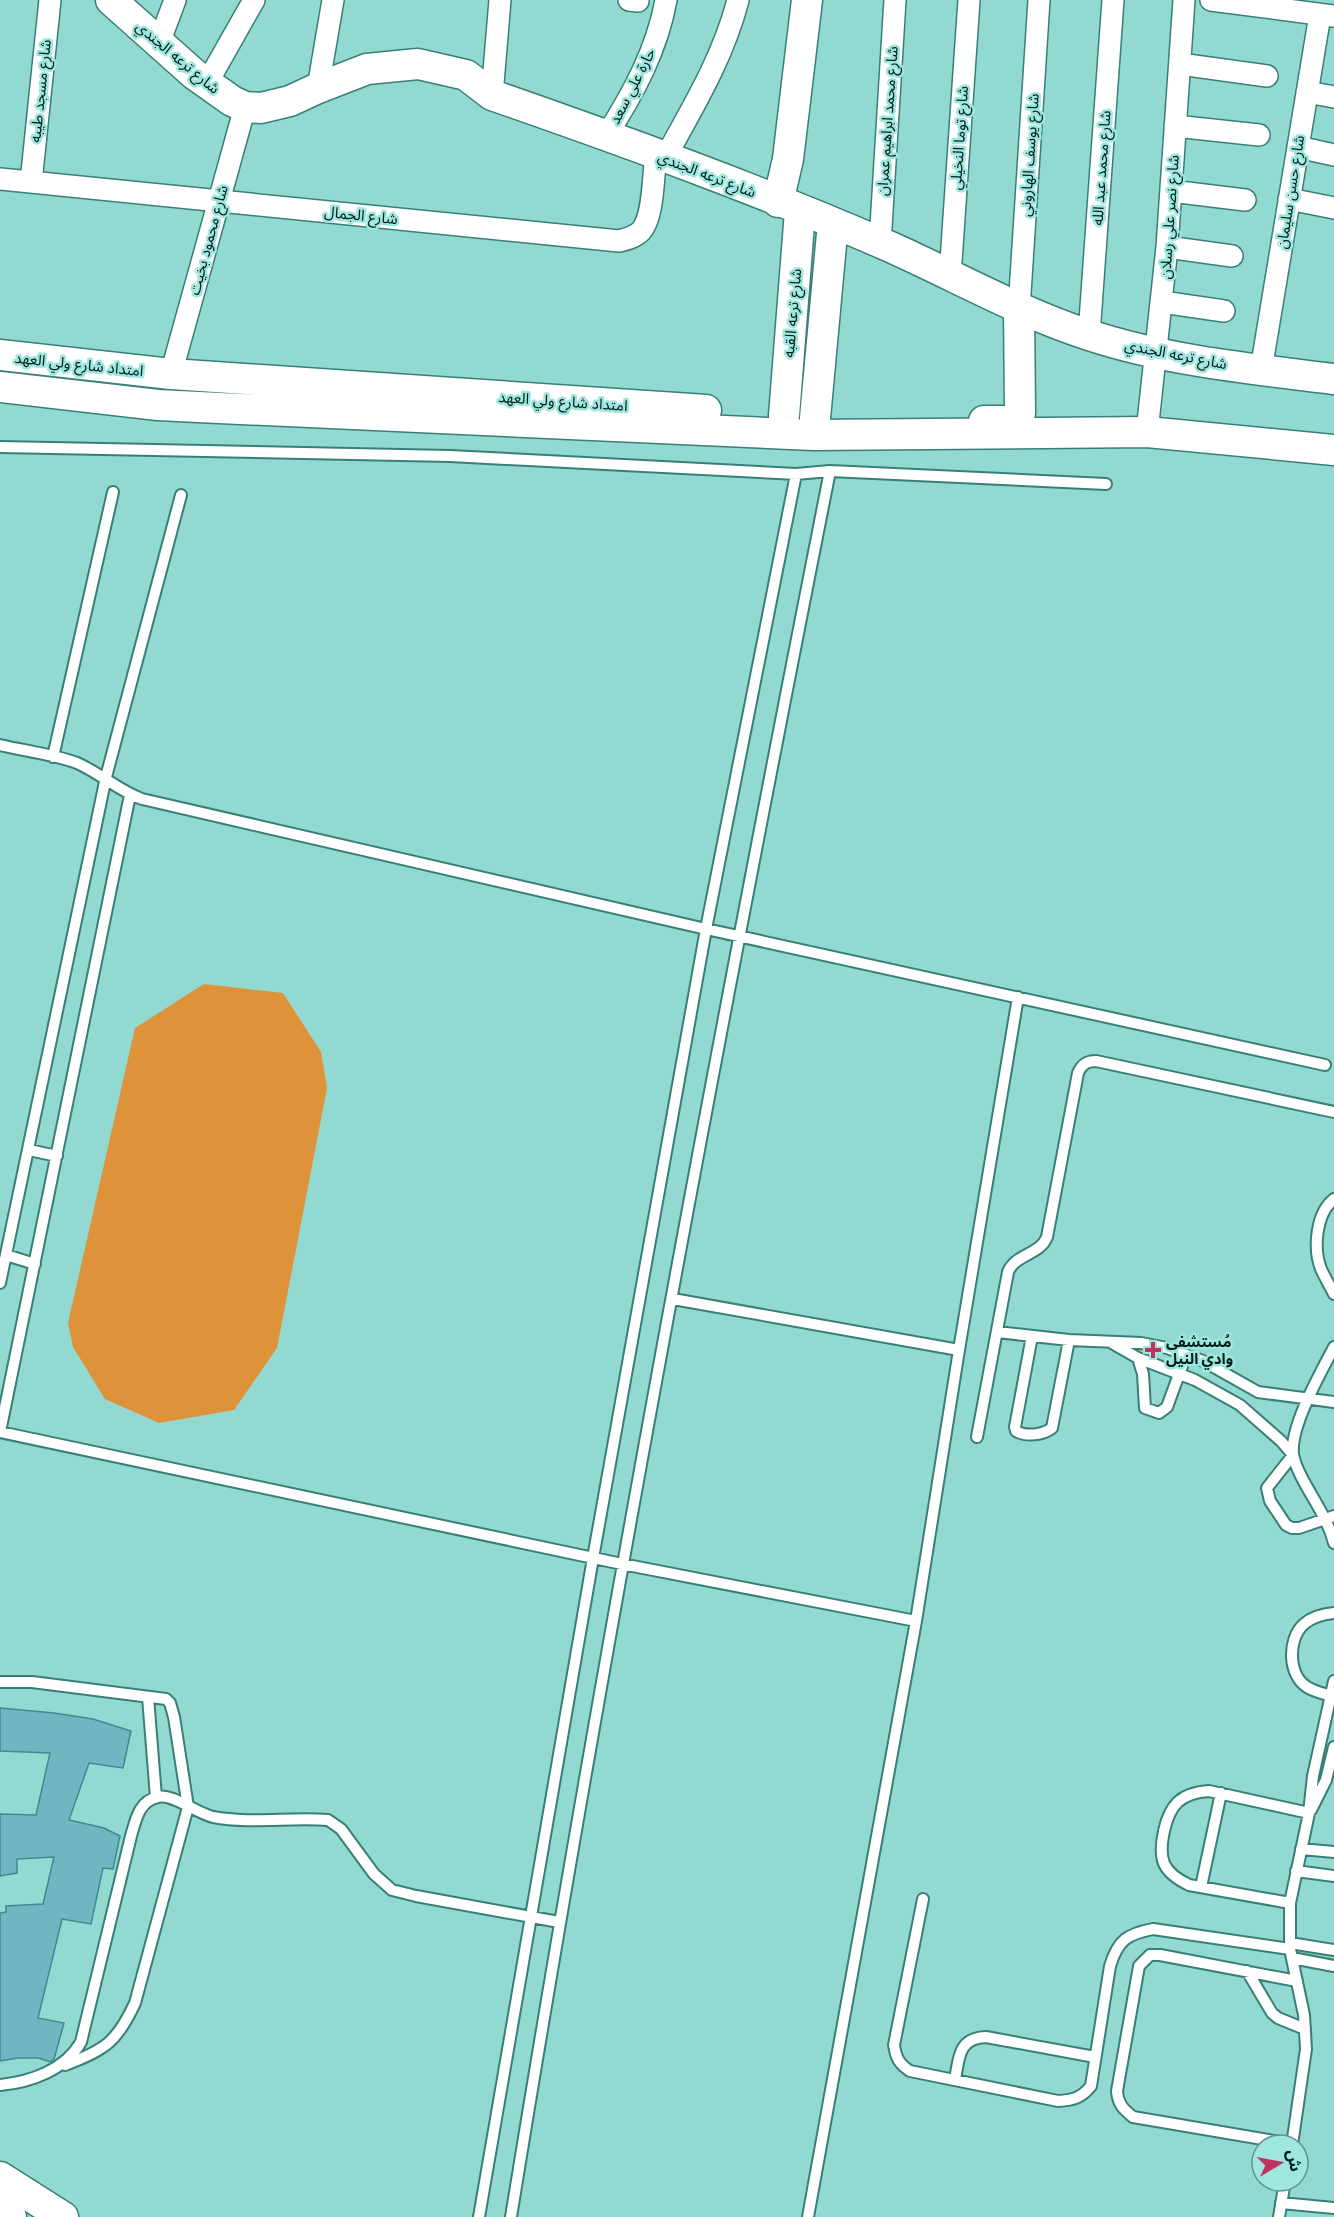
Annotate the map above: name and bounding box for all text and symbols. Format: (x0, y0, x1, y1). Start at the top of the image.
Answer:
street label: شارع ترعه الجندي (130, 16, 225, 100)
street label: شارع مسجد طيبه (24, 38, 58, 144)
street label: حارة علي سعد (604, 44, 662, 128)
street label: شارع محمد ابراهيم عمران (871, 45, 905, 197)
street label: شارع توما النخيلي (945, 85, 975, 191)
street label: شارع يوسف الهاروني (1014, 92, 1046, 218)
street label: شارع محمد عبد الله (1087, 110, 1118, 226)
street label: شارع حسن سليمان (1271, 133, 1311, 251)
street label: شارع ترعه الجندي (654, 146, 759, 204)
street label: شارع نصر علي رسلان (1154, 154, 1186, 280)
street label: شارع محمود بخيت (183, 182, 235, 298)
street label: شارع الجمال (323, 201, 399, 231)
street label: شارع ترعه القبه (778, 267, 808, 359)
street label: شارع ترعه الجندي (1123, 334, 1229, 376)
street label: امتداد شارع ولي العهد (13, 347, 145, 383)
street label: امتداد شارع ولي العهد (498, 386, 628, 418)
place label: مُستشفى وادي النيل (1166, 1331, 1233, 1370)
marker: مُستشفى وادي النيل (1144, 1341, 1162, 1359)
north arrow (1250, 2133, 1310, 2193)
text: ش (1281, 2148, 1308, 2173)

